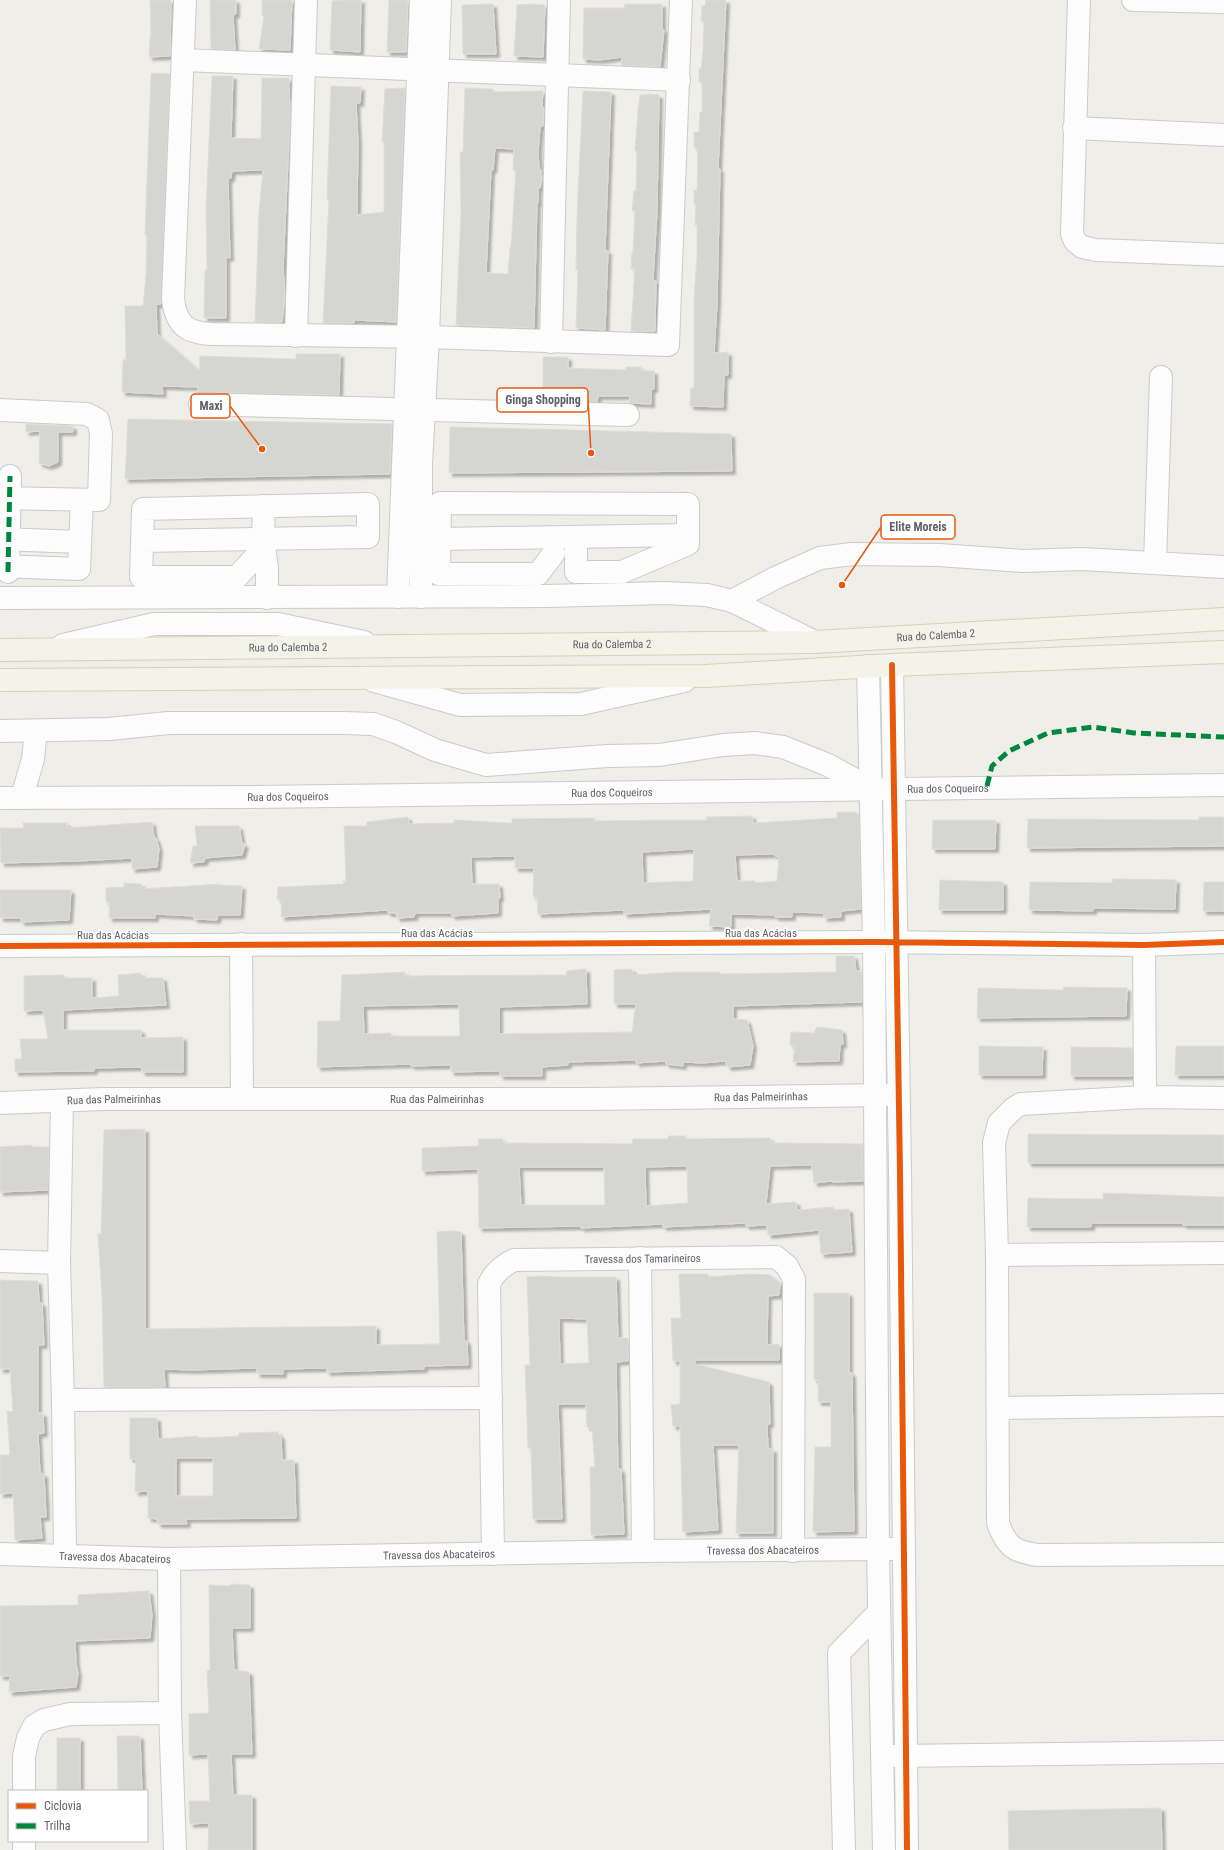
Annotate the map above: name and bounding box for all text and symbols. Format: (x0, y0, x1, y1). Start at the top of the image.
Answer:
callout: Ginga Shopping (497, 388, 588, 412)
text: Ginga Shopping (505, 393, 581, 407)
callout: Maxi (191, 394, 230, 418)
text: Maxi (199, 399, 223, 413)
callout: Elite Moreis (881, 515, 955, 539)
text: Elite Moreis (889, 520, 947, 534)
street label: Rua do Calemba 2 (896, 627, 975, 644)
street label: Rua do Calemba 2 (573, 638, 651, 651)
street label: Rua do Calemba 2 (249, 641, 327, 655)
street label: Rua dos Coqueiros (907, 782, 989, 796)
street label: Rua dos Coqueiros (571, 786, 653, 800)
street label: Rua dos Coqueiros (247, 790, 329, 804)
street label: Rua das Acácias (401, 927, 473, 940)
street label: Rua das Acácias (725, 927, 797, 940)
street label: Rua das Acácias (77, 929, 149, 942)
street label: Rua das Palmeirinhas (714, 1090, 808, 1104)
street label: Rua das Palmeirinhas (67, 1093, 161, 1107)
street label: Rua das Palmeirinhas (390, 1093, 484, 1106)
street label: Travessa dos Tamarineiros (584, 1252, 701, 1266)
street label: Travessa dos Abacateiros (707, 1544, 819, 1557)
street label: Travessa dos Abacateiros (383, 1547, 495, 1562)
street label: Travessa dos Abacateiros (59, 1550, 171, 1566)
legend (8, 1790, 148, 1842)
text: Ciclovia (44, 1799, 82, 1813)
text: Trilha (44, 1819, 71, 1833)

